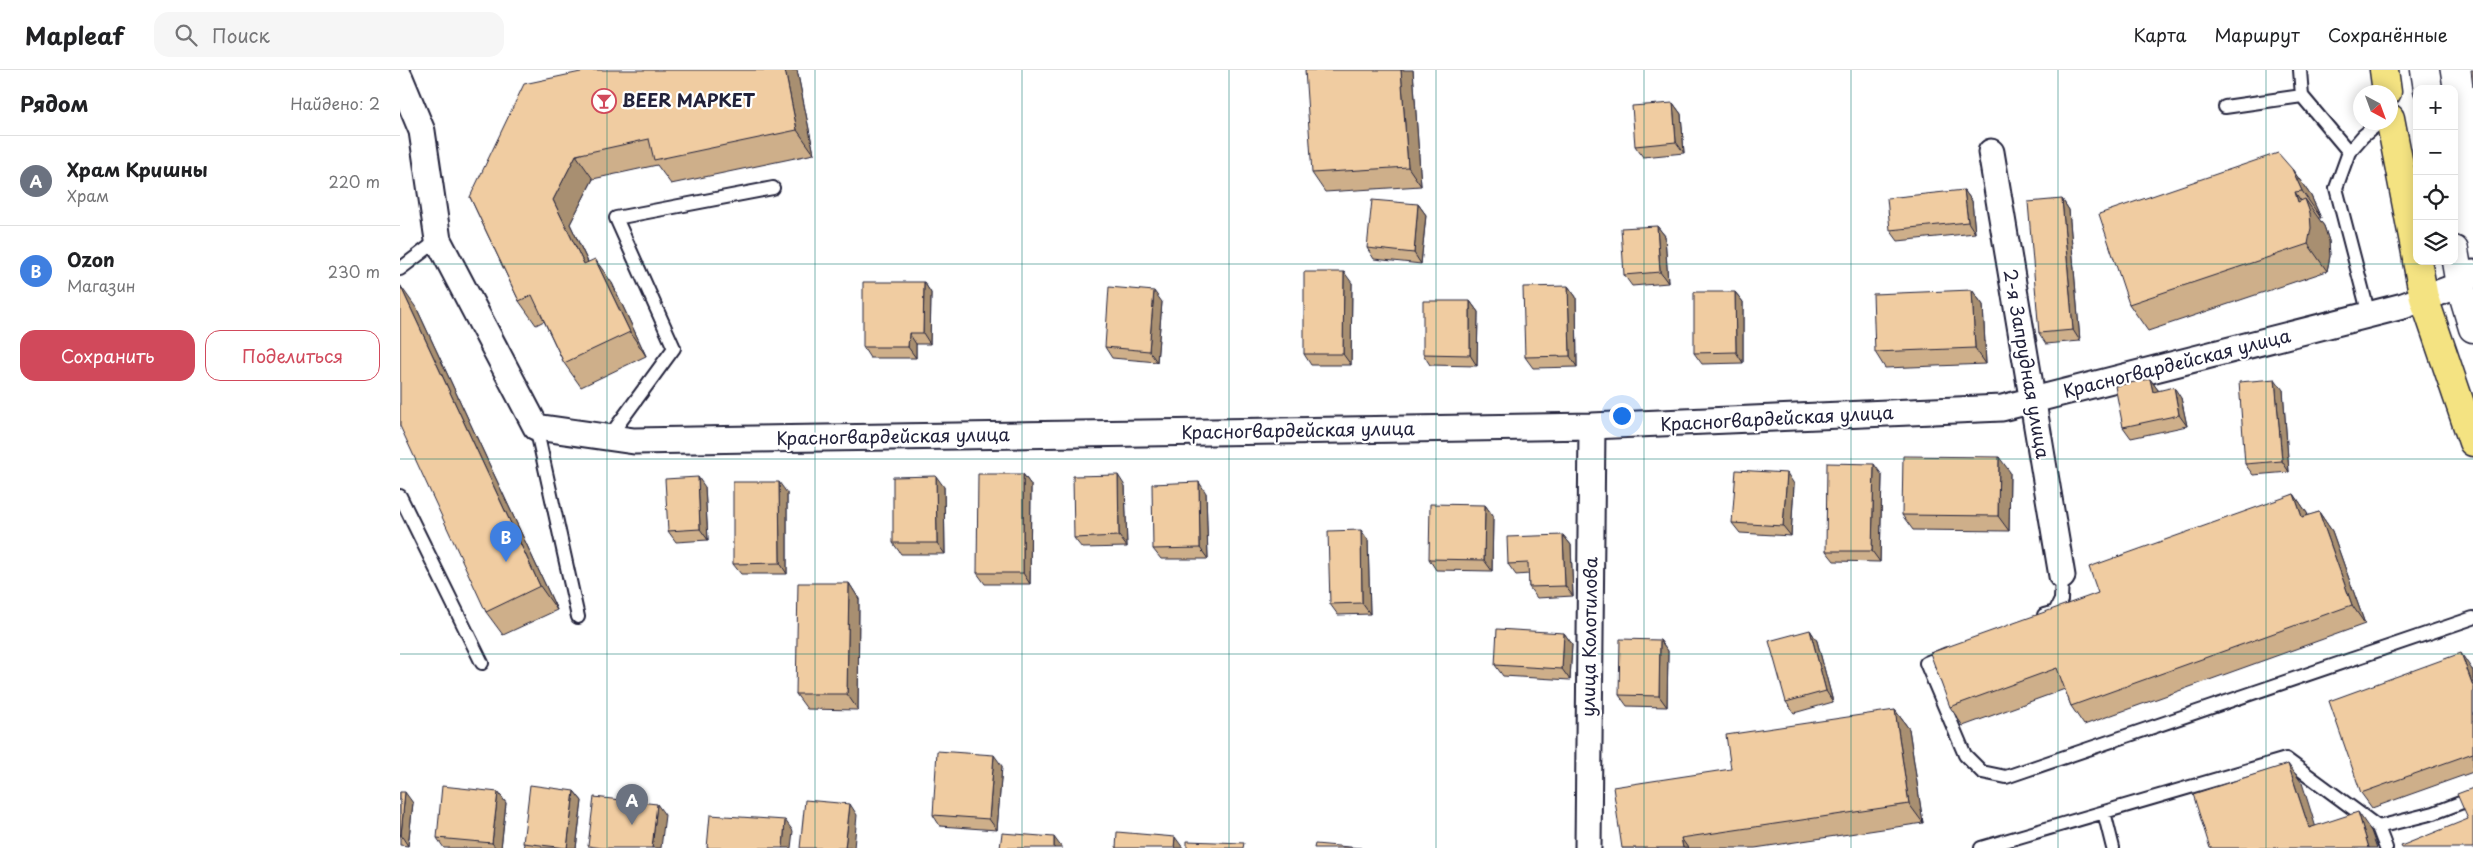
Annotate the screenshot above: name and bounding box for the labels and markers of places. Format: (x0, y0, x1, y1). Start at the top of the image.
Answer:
place label: BEER МАРКЕТ (622, 86, 756, 113)
bar icon: BEER МАРКЕТ (591, 88, 617, 114)
pin: B (490, 521, 522, 562)
pin: A (616, 784, 648, 825)

